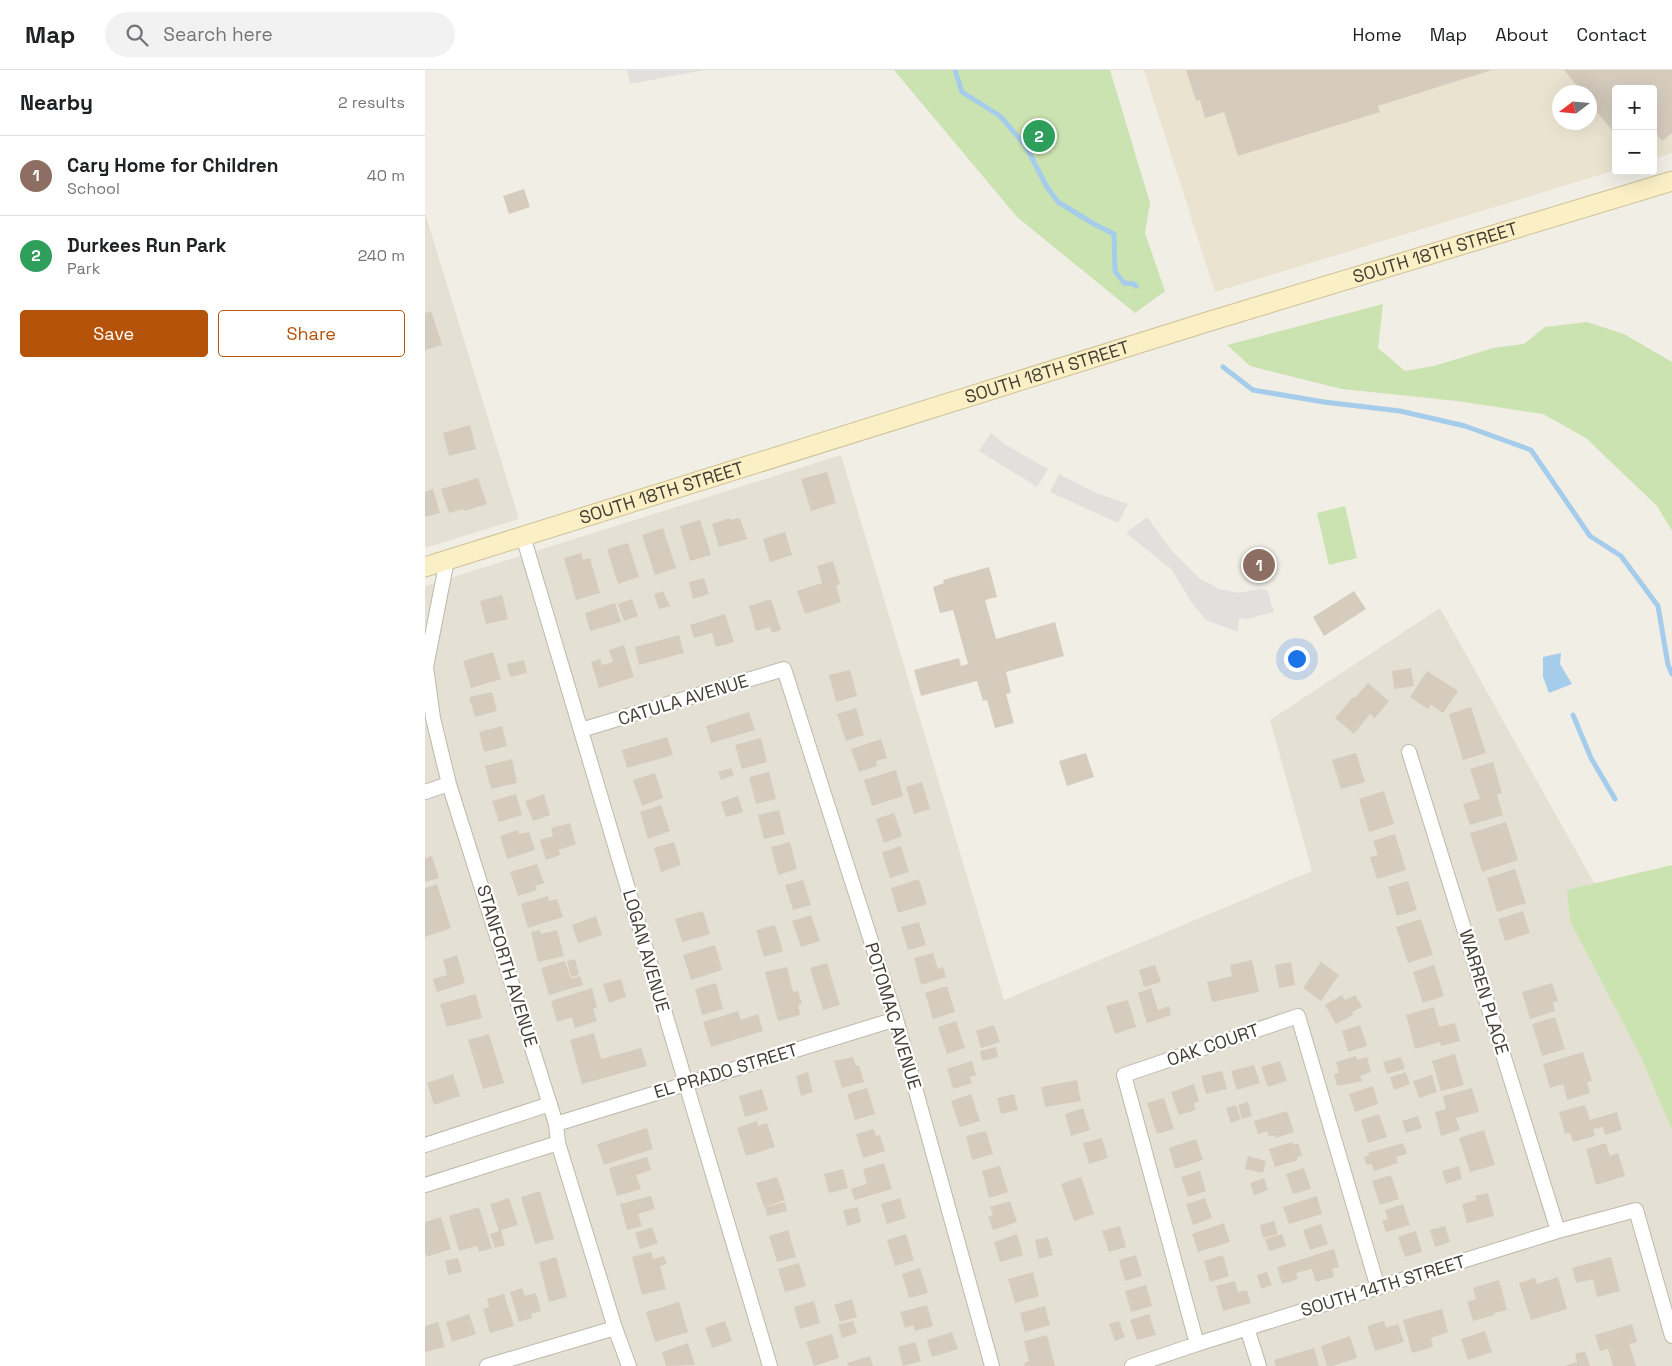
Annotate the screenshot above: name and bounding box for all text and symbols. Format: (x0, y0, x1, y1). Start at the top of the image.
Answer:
search box (105, 12, 455, 57)
text: Map (25, 19, 75, 50)
icon: search (123, 21, 151, 49)
text: Search here (163, 22, 273, 47)
text: Home (1353, 23, 1402, 46)
text: Map (1430, 23, 1467, 46)
text: About (1495, 23, 1549, 46)
text: Contact (1577, 23, 1647, 46)
north arrow (1552, 85, 1597, 130)
map controls (1612, 85, 1657, 175)
button: + (1612, 85, 1657, 130)
text: Nearby (20, 89, 93, 116)
text: 2 results (338, 92, 405, 113)
pin: 2 (1023, 117, 1055, 155)
button: − (1612, 130, 1657, 175)
text: Cary Home for Children (67, 153, 278, 178)
text: 1 (32, 165, 40, 186)
text: 40 m (367, 165, 405, 186)
text: School (67, 178, 120, 199)
street label: SOUTH 18TH STREET (1350, 216, 1521, 288)
text: Durkees Run Park (67, 233, 227, 258)
text: 2 (31, 245, 41, 266)
text: 240 m (358, 245, 405, 266)
text: Park (67, 258, 100, 279)
button: Save (20, 310, 208, 357)
button: Share (218, 310, 405, 357)
street label: SOUTH 18TH STREET (962, 335, 1133, 408)
street label: SOUTH 18TH STREET (576, 456, 747, 529)
pin: 1 (1243, 546, 1275, 584)
your location (1284, 646, 1310, 672)
street label: CATULA AVENUE (615, 669, 751, 730)
street label: STANFORTH AVENUE (472, 882, 543, 1050)
street label: LOGAN AVENUE (618, 887, 675, 1015)
street label: WARREN PLACE (1455, 927, 1514, 1057)
street label: POTOMAC AVENUE (860, 939, 927, 1092)
street label: OAK COURT (1164, 1018, 1262, 1071)
street label: EL PRADO STREET (651, 1038, 801, 1103)
street label: SOUTH 14TH STREET (1298, 1249, 1468, 1322)

